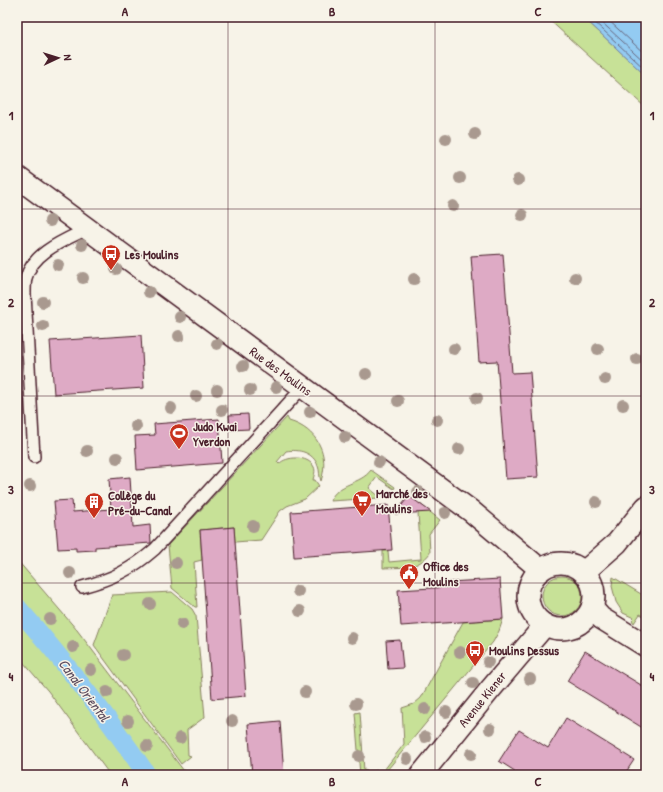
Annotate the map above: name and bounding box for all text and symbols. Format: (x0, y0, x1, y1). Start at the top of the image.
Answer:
text: A (122, 2, 129, 20)
text: B (329, 2, 336, 20)
text: C (534, 2, 542, 20)
north arrow (38, 38, 78, 78)
text: N (61, 54, 75, 61)
text: 1 (9, 106, 14, 124)
text: 1 (650, 106, 655, 124)
bus stop icon: Les Moulins (100, 243, 122, 271)
place label: Les Moulins (125, 245, 178, 263)
text: 2 (8, 293, 15, 311)
text: 2 (649, 293, 656, 311)
street label: Rue des Moulins (246, 342, 316, 400)
place label: Judo Kwai Yverdon (193, 417, 237, 450)
sports icon: Judo Kwai Yverdon (168, 422, 190, 450)
text: 3 (8, 480, 14, 498)
text: 3 (649, 480, 655, 498)
place label: Marché des Moulins (376, 484, 428, 517)
place label: Collège du Pré-du-Canal (108, 486, 172, 519)
supermarket icon: Marché des Moulins (351, 489, 373, 517)
building icon: Collège du Pré-du-Canal (83, 491, 105, 519)
place label: Office des Moulins (423, 557, 468, 590)
public building icon: Office des Moulins (398, 562, 420, 590)
bus stop icon: Moulins Dessus (464, 639, 486, 667)
place label: Moulins Dessus (489, 641, 559, 659)
water label: Canal Oriental (54, 654, 115, 726)
text: 4 (9, 667, 14, 685)
street label: Avenue Kiener (454, 667, 510, 731)
text: 4 (650, 667, 655, 685)
text: A (122, 772, 129, 790)
text: B (329, 772, 336, 790)
text: C (534, 772, 542, 790)

